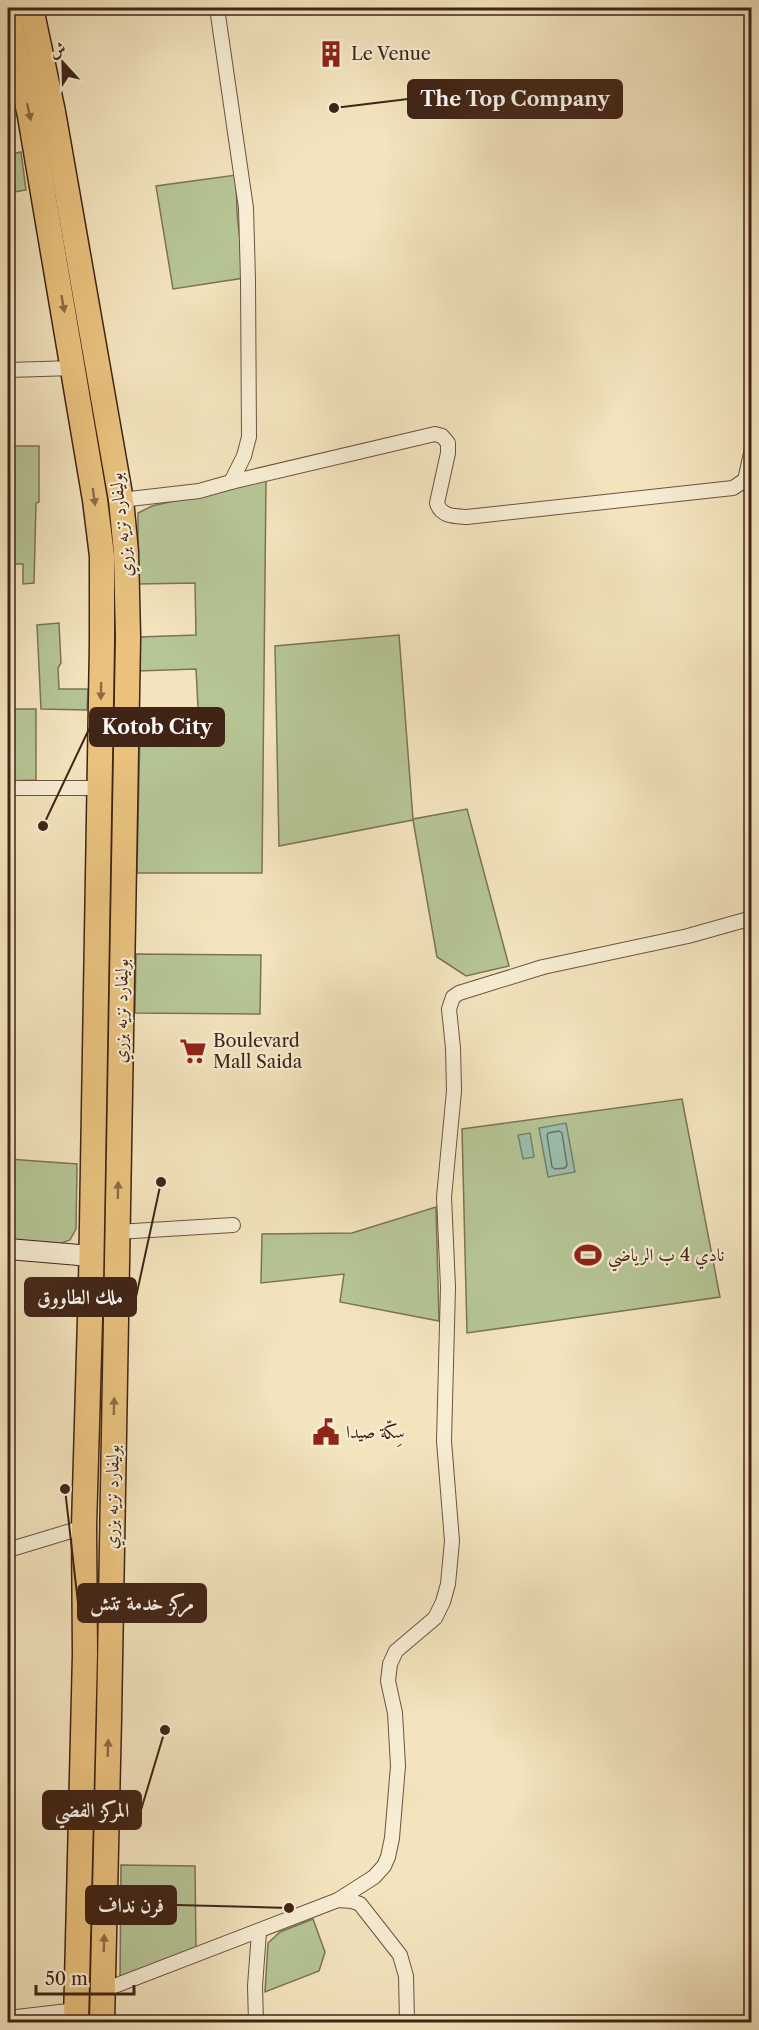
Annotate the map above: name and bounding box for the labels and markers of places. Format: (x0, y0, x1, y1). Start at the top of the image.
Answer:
building icon: Le Venue (316, 39, 346, 69)
place label: Le Venue (351, 43, 431, 65)
callout: The Top Company (408, 80, 622, 118)
callout: Kotob City (90, 708, 224, 746)
place label: Boulevard Mall Saida (213, 1030, 303, 1073)
supermarket icon: Boulevard Mall Saida (178, 1036, 208, 1066)
sports icon: نادي 4 ب الرياضي (573, 1240, 603, 1270)
place label: نادي 4 ب الرياضي (608, 1244, 724, 1272)
callout: ملك الطاووق (25, 1278, 136, 1316)
public building icon: سِكّة صيدا (311, 1417, 341, 1447)
place label: سِكّة صيدا (346, 1420, 405, 1447)
callout: مركز خدمة تتش (78, 1584, 206, 1622)
callout: المركز الفضي (43, 1791, 141, 1829)
callout: فرن نداف (86, 1886, 176, 1924)

